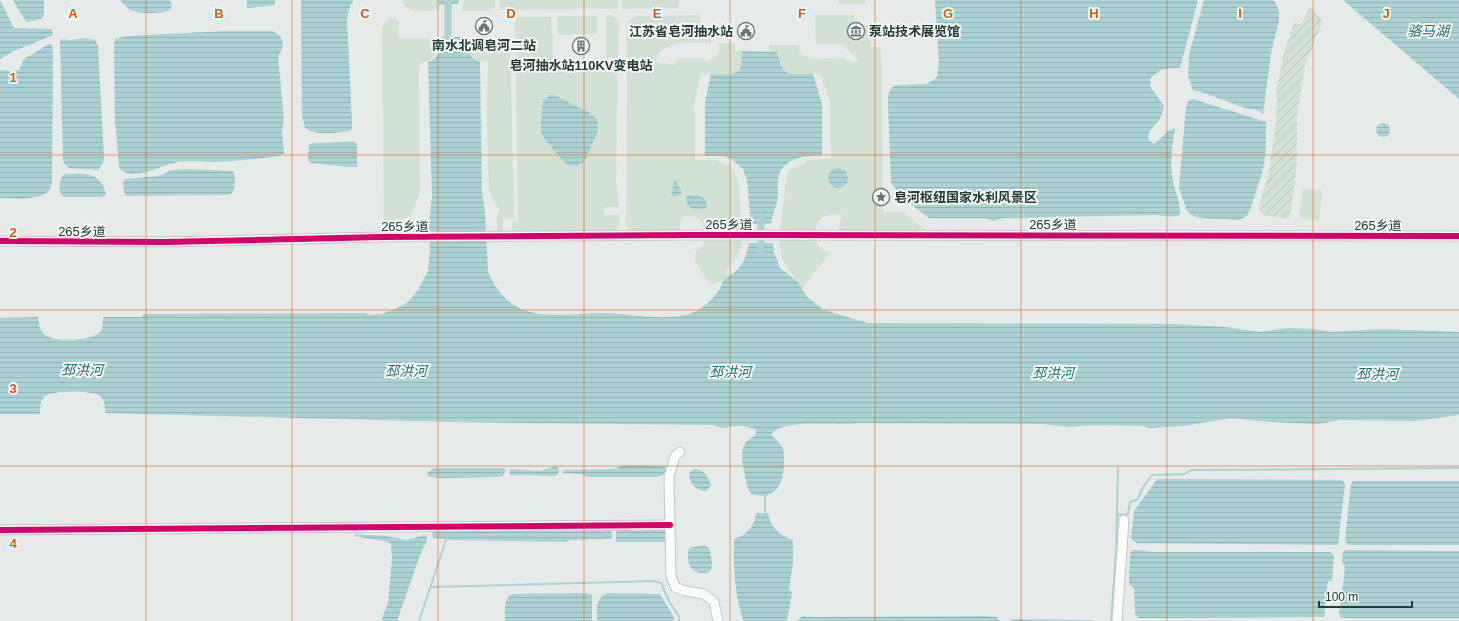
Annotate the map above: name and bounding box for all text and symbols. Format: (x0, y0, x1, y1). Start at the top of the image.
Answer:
text: A (68, 6, 78, 21)
text: B (214, 6, 224, 21)
text: C (360, 6, 370, 21)
text: D (506, 6, 516, 21)
text: E (653, 6, 662, 21)
text: F (798, 6, 806, 21)
text: G (943, 6, 953, 21)
text: H (1089, 6, 1099, 21)
text: I (1238, 6, 1242, 21)
text: J (1382, 6, 1390, 21)
public building icon: 南水北调皂河二站 (474, 16, 494, 36)
public building icon: 江苏省皂河抽水站 (736, 21, 756, 41)
museum icon: 泵站技术展览馆 (846, 21, 866, 41)
water label: 骆马湖 (1407, 23, 1451, 39)
place label: 江苏省皂河抽水站 (629, 24, 733, 39)
place label: 泵站技术展览馆 (869, 24, 960, 39)
building icon: 皂河抽水站110KV变电站 (571, 36, 591, 56)
place label: 南水北调皂河二站 (432, 38, 536, 53)
place label: 皂河抽水站110KV变电站 (509, 58, 653, 73)
text: 1 (9, 70, 17, 85)
place icon: 皂河枢纽国家水利风景区 (871, 187, 891, 207)
place label: 皂河枢纽国家水利风景区 (894, 190, 1037, 205)
street label: 265乡道 (705, 217, 753, 232)
street label: 265乡道 (1029, 217, 1077, 232)
street label: 265乡道 (1354, 218, 1402, 233)
street label: 265乡道 (381, 219, 429, 234)
street label: 265乡道 (58, 224, 106, 239)
text: 2 (9, 225, 17, 240)
water label: 邳洪河 (61, 362, 106, 378)
water label: 邳洪河 (385, 363, 430, 379)
water label: 邳洪河 (709, 364, 754, 380)
water label: 邳洪河 (1032, 365, 1077, 381)
water label: 邳洪河 (1356, 366, 1401, 382)
text: 3 (9, 381, 17, 396)
text: 4 (9, 536, 17, 551)
scale bar (1319, 583, 1412, 609)
text: 100 m (1325, 590, 1358, 604)

